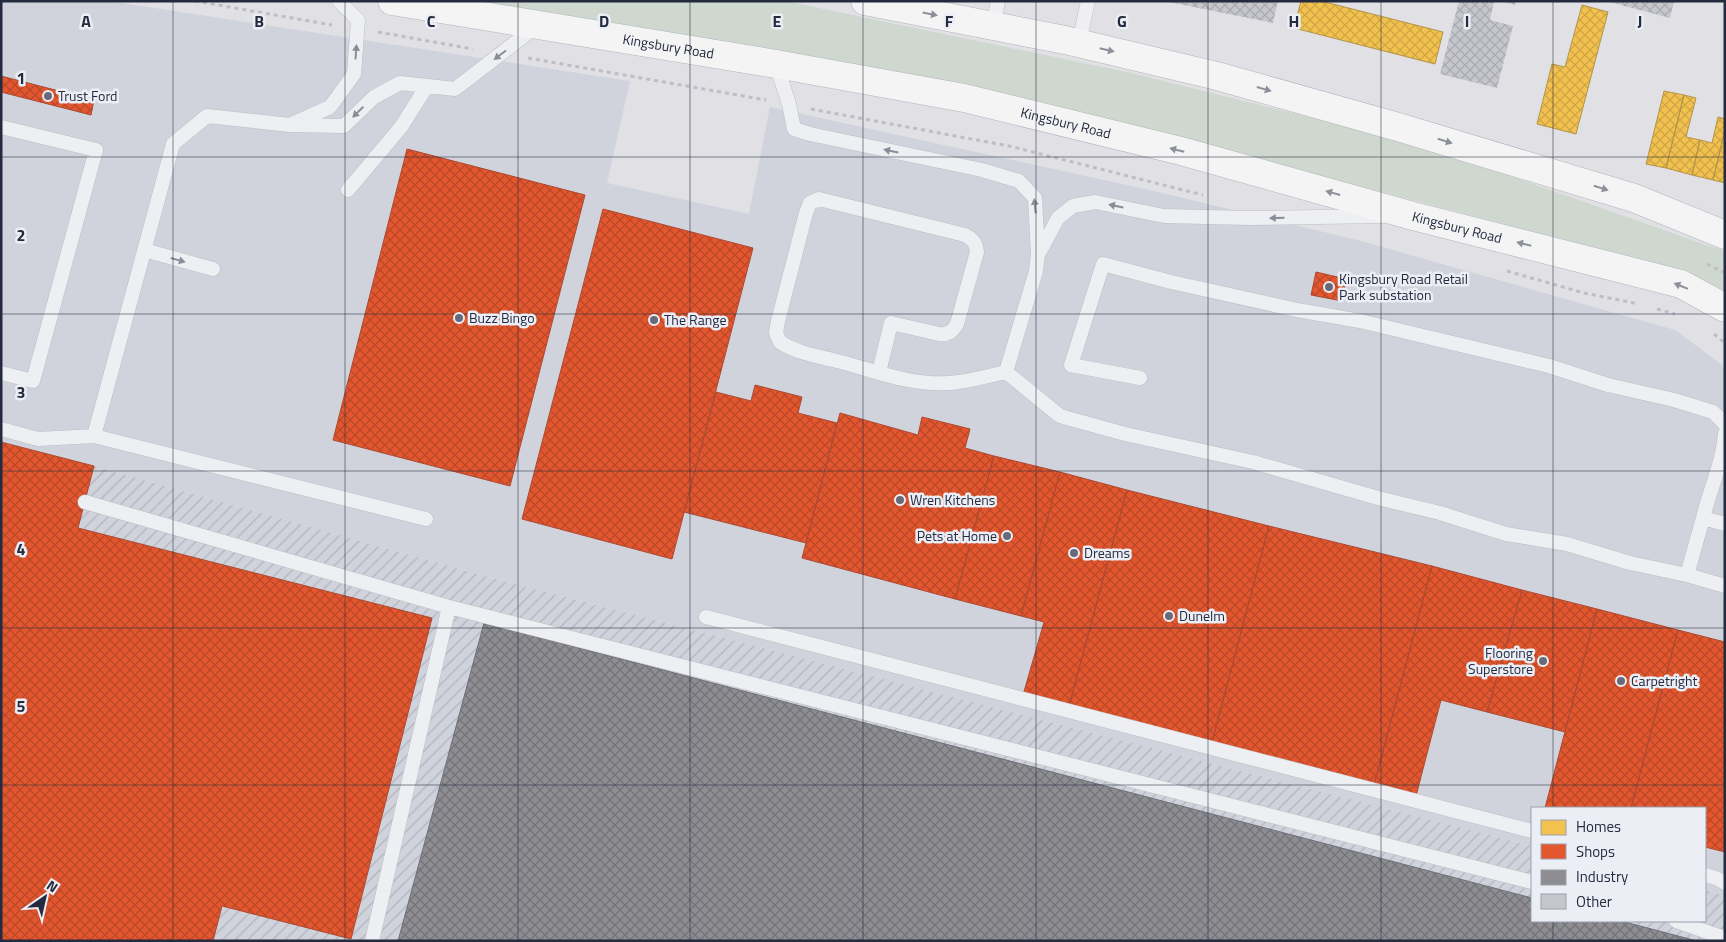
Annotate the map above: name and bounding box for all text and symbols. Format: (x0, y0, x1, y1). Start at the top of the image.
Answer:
text: A (81, 9, 91, 33)
text: B (254, 9, 264, 33)
text: C (427, 9, 436, 33)
text: D (599, 9, 609, 33)
text: E (773, 9, 782, 33)
text: F (945, 9, 954, 33)
text: G (1117, 9, 1127, 33)
text: H (1289, 9, 1299, 33)
text: I (1465, 9, 1469, 33)
text: J (1638, 9, 1642, 33)
one-way arrow (923, 10, 939, 18)
street label: Kingsbury Road (621, 28, 716, 64)
one-way arrow (352, 44, 360, 60)
one-way arrow (1099, 46, 1114, 54)
one-way arrow (493, 50, 507, 60)
text: 1 (17, 66, 25, 90)
place label: Trust Ford (58, 85, 118, 106)
one-way arrow (1257, 85, 1272, 93)
marker: Trust Ford (42, 90, 54, 102)
street label: Kingsbury Road (1019, 101, 1113, 144)
one-way arrow (352, 106, 364, 118)
one-way arrow (1438, 137, 1453, 145)
one-way arrow (1170, 146, 1185, 154)
one-way arrow (883, 147, 898, 155)
one-way arrow (1593, 185, 1608, 193)
one-way arrow (1326, 189, 1341, 197)
one-way arrow (1031, 197, 1039, 213)
one-way arrow (1108, 202, 1123, 210)
street label: Kingsbury Road (1410, 205, 1504, 248)
one-way arrow (1269, 214, 1285, 222)
text: 2 (17, 223, 25, 247)
one-way arrow (1517, 240, 1532, 248)
one-way arrow (171, 256, 186, 264)
place label: Kingsbury Road Retail Park substation (1339, 268, 1468, 305)
marker: Kingsbury Road Retail Park substation (1323, 281, 1335, 293)
one-way arrow (1674, 281, 1688, 289)
place label: Buzz Bingo (469, 307, 535, 328)
place label: The Range (664, 309, 726, 330)
marker: Buzz Bingo (453, 312, 465, 324)
marker: The Range (648, 314, 660, 326)
text: 3 (17, 380, 25, 404)
place label: Wren Kitchens (910, 489, 995, 510)
marker: Wren Kitchens (894, 494, 906, 506)
place label: Pets at Home (917, 525, 997, 546)
marker: Pets at Home (1001, 530, 1013, 542)
text: 4 (17, 537, 26, 561)
place label: Dreams (1084, 542, 1130, 563)
marker: Dreams (1068, 547, 1080, 559)
place label: Dunelm (1179, 605, 1225, 626)
marker: Dunelm (1163, 610, 1175, 622)
place label: Flooring Superstore (1468, 642, 1533, 679)
marker: Flooring Superstore (1537, 655, 1549, 667)
place label: Carpetright (1631, 670, 1697, 691)
marker: Carpetright (1615, 675, 1627, 687)
text: 5 (17, 694, 26, 718)
legend (1531, 807, 1706, 922)
text: Homes (1576, 815, 1621, 838)
text: Shops (1576, 840, 1615, 863)
text: Industry (1576, 865, 1628, 888)
north arrow (20, 872, 70, 922)
text: N (43, 874, 62, 897)
text: Other (1576, 890, 1612, 913)

